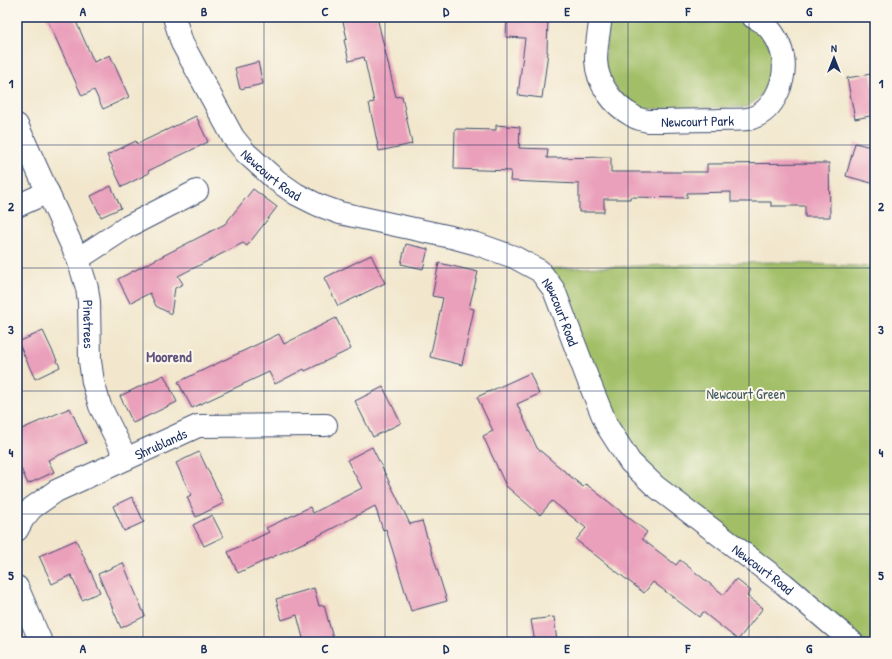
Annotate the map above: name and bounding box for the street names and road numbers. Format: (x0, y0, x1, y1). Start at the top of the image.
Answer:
street label: Newcourt Park (661, 110, 735, 130)
street label: Newcourt Road (237, 144, 305, 205)
street label: Newcourt Road (538, 273, 584, 349)
street label: Pinetrees (79, 300, 99, 349)
street label: Shrublands (131, 423, 190, 463)
street label: Newcourt Road (729, 539, 799, 598)

